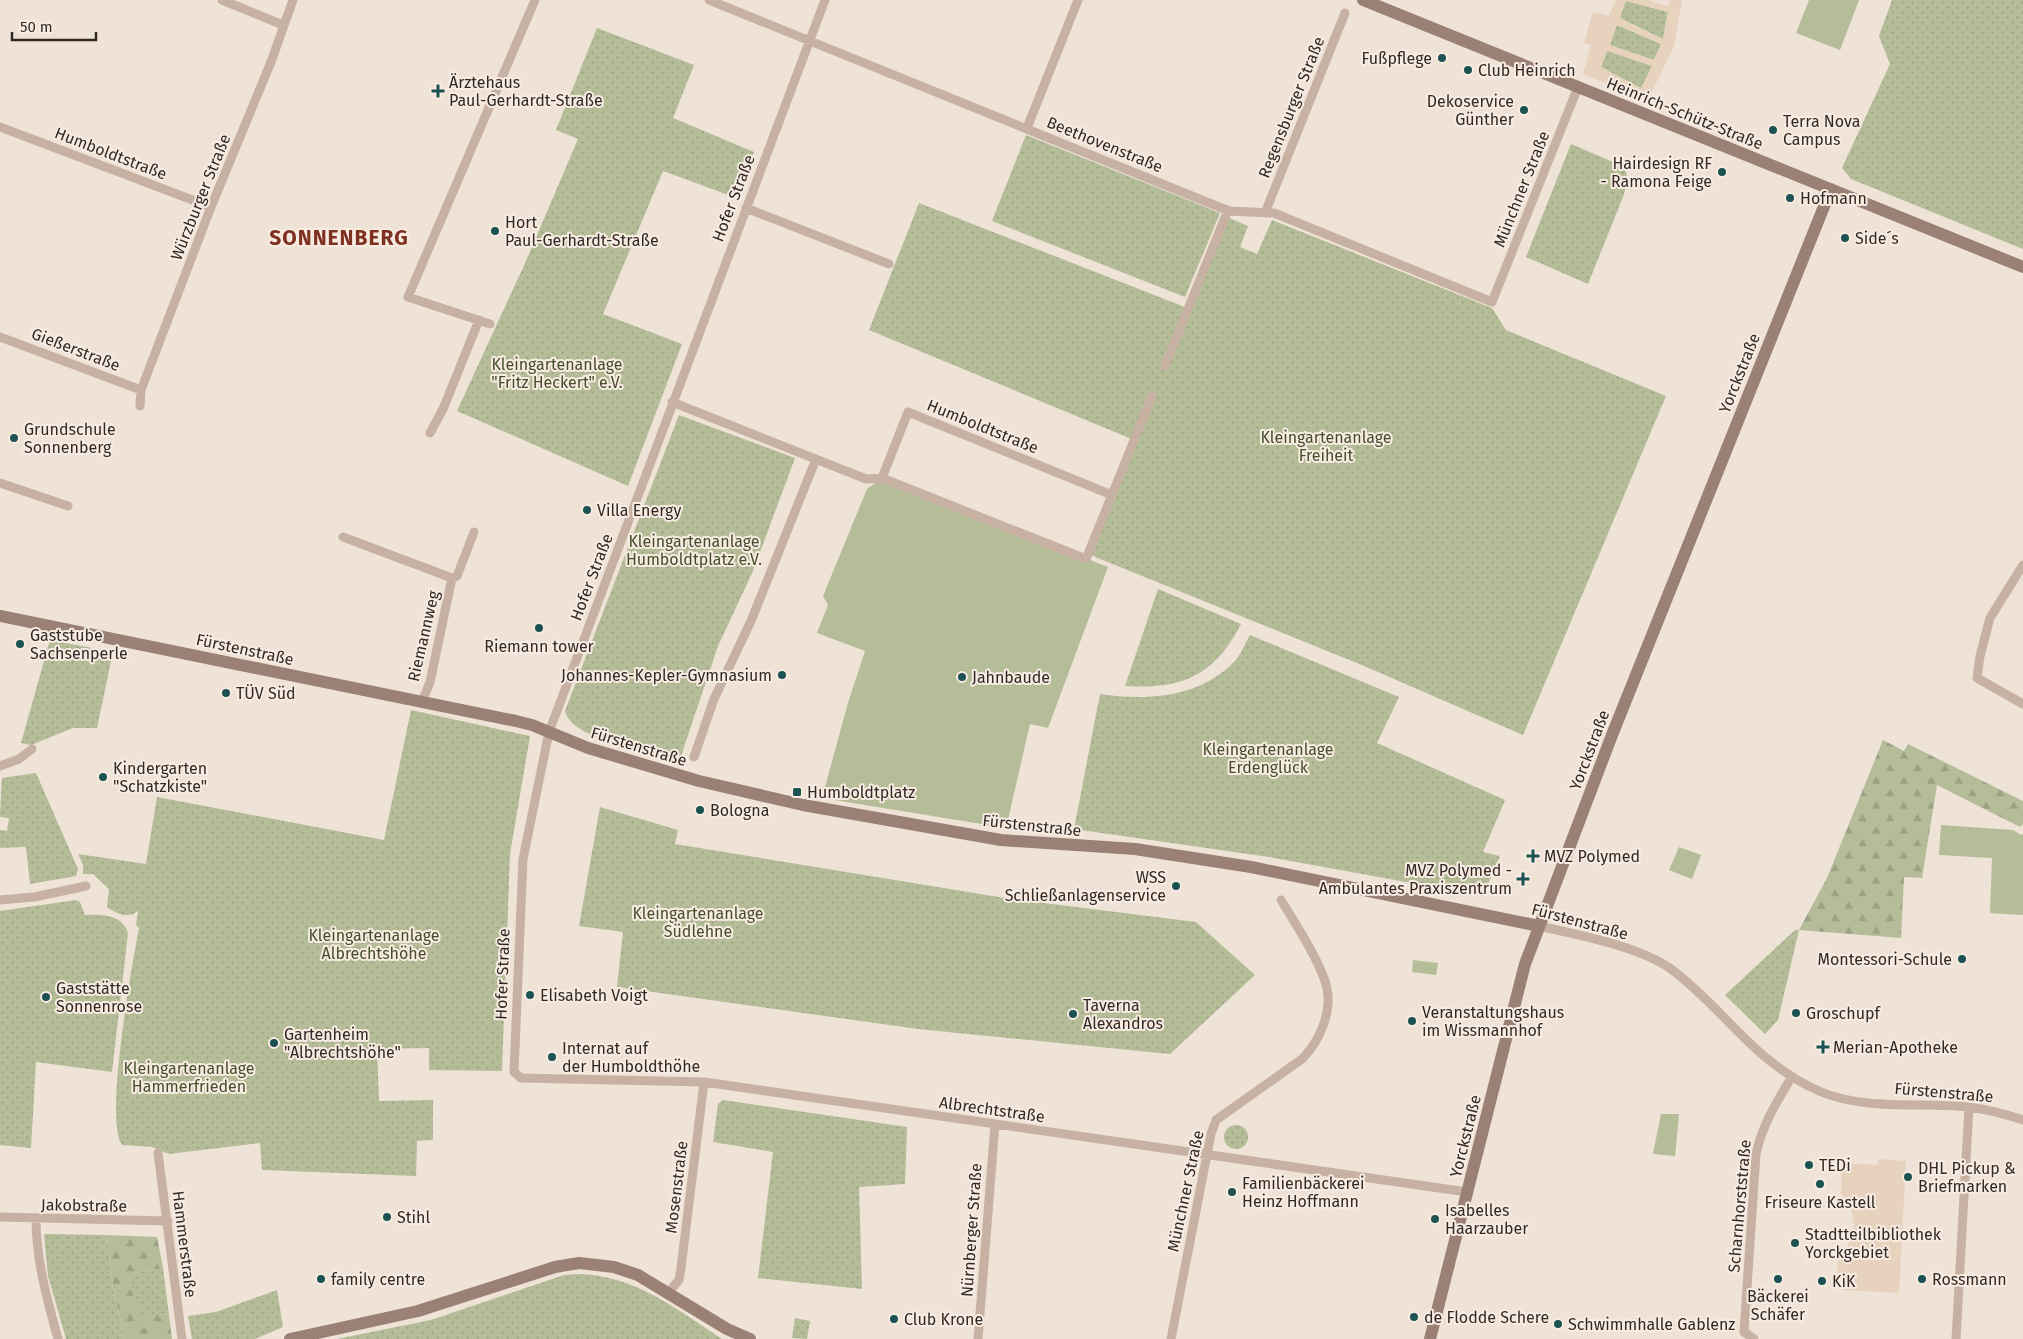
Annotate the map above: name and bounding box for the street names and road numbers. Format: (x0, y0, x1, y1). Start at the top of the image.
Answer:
street label: Regensburger Straße (1254, 34, 1329, 181)
street label: Heinrich-Schütz-Straße (1604, 73, 1766, 154)
street label: Beethovenstraße (1044, 113, 1166, 176)
street label: Humboldtstraße (52, 123, 170, 184)
street label: Münchner Straße (1489, 128, 1553, 250)
street label: Würzburger Straße (166, 131, 234, 263)
street label: Hofer Straße (708, 152, 759, 244)
street label: Gießerstraße (29, 324, 123, 375)
street label: Yorckstraße (1715, 330, 1764, 416)
street label: Humboldtstraße (924, 395, 1041, 457)
street label: Hofer Straße (566, 531, 617, 623)
street label: Riemannweg (404, 588, 443, 683)
street label: Fürstenstraße (194, 630, 295, 669)
street label: Yorckstraße (1565, 707, 1613, 793)
street label: Fürstenstraße (589, 723, 689, 770)
street label: Fürstenstraße (982, 811, 1082, 840)
street label: Fürstenstraße (1529, 899, 1630, 944)
street label: Hofer Straße (491, 928, 514, 1020)
street label: Fürstenstraße (1894, 1079, 1994, 1106)
street label: Albrechtstraße (938, 1093, 1046, 1126)
street label: Yorckstraße (1446, 1093, 1485, 1179)
street label: Münchner Straße (1163, 1129, 1208, 1254)
street label: Scharnhorststraße (1724, 1139, 1755, 1273)
street label: Mosenstraße (661, 1140, 692, 1234)
street label: Nürnberger Straße (957, 1162, 986, 1298)
street label: Hammerstraße (169, 1190, 200, 1299)
street label: Jakobstraße (41, 1195, 127, 1216)

